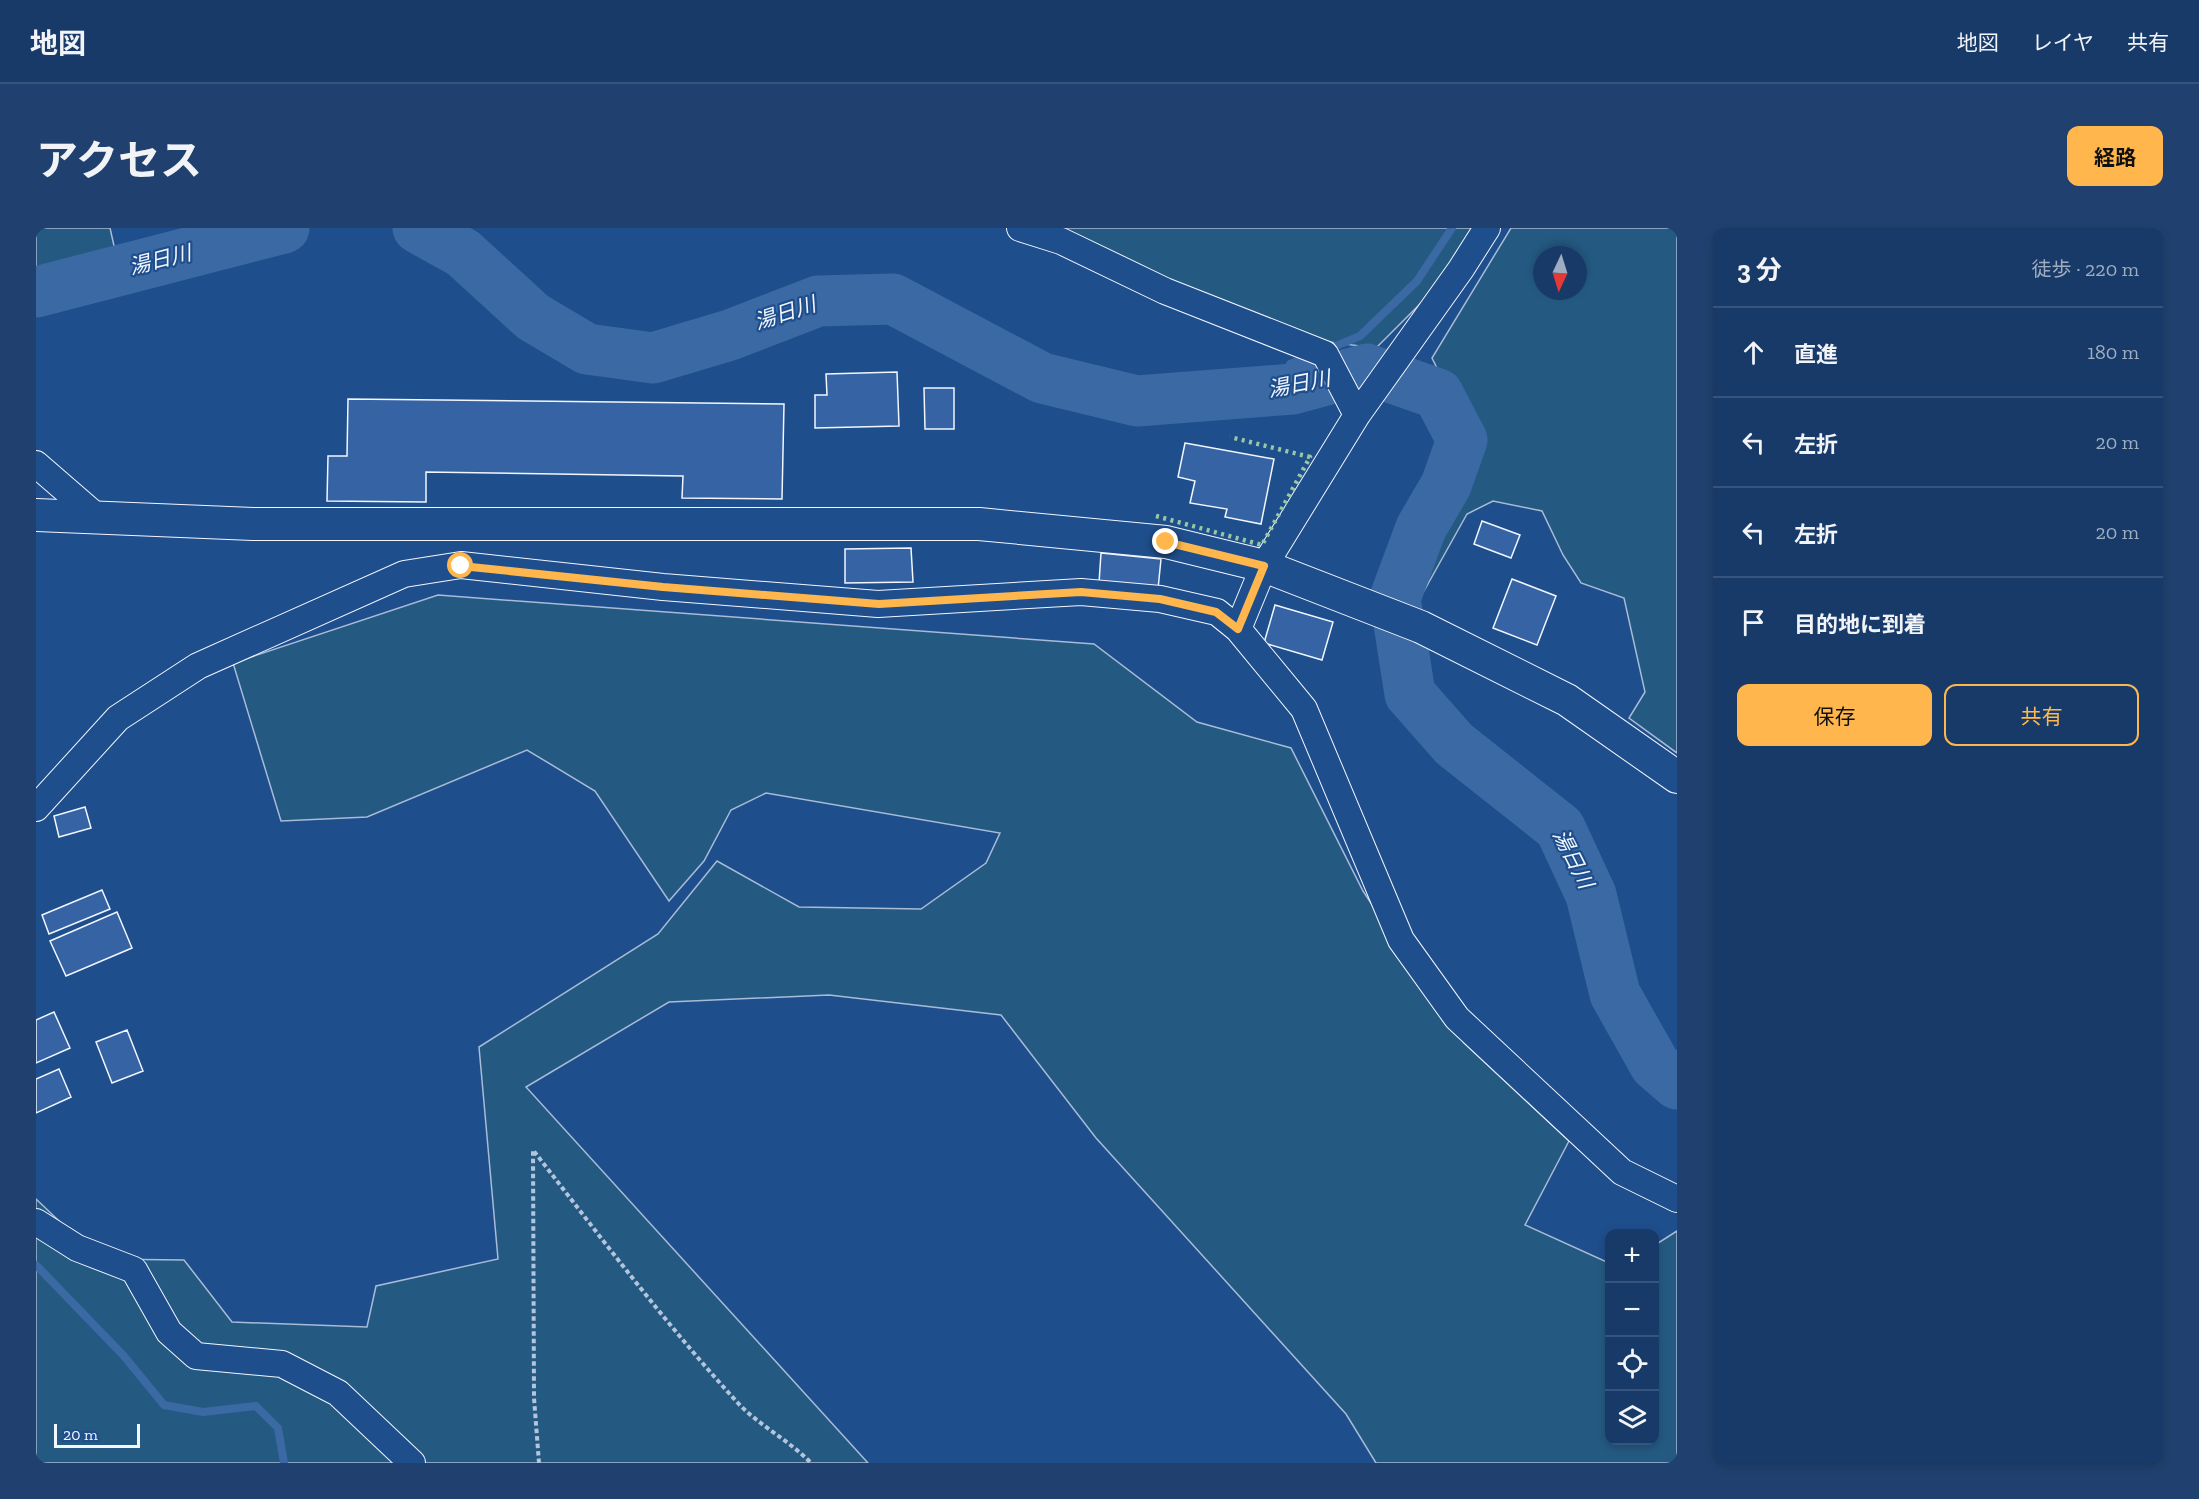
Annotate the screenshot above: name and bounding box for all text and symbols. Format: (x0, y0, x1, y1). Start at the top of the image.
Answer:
text: 地図 (30, 27, 86, 60)
text: 地図 (1957, 30, 1999, 55)
text: レイヤ (2032, 30, 2094, 55)
text: 共有 (2127, 30, 2169, 55)
button: 経路 (2067, 126, 2163, 186)
text: アクセス (36, 135, 202, 186)
water label: 湯日川 (126, 239, 195, 279)
north arrow (1533, 246, 1587, 300)
text: 3 分 (1737, 254, 1782, 286)
text: 徒歩 · 220 m (2032, 257, 2139, 281)
water label: 湯日川 (751, 290, 821, 334)
icon: ahead (1737, 336, 1770, 369)
text: 180 m (2087, 340, 2139, 364)
text: 直進 (1794, 341, 1838, 368)
water label: 湯日川 (1266, 365, 1334, 402)
icon: left (1737, 426, 1770, 459)
text: 20 m (2095, 430, 2139, 454)
text: 左折 (1794, 431, 1838, 458)
icon: left (1737, 516, 1770, 549)
text: 20 m (2095, 520, 2139, 544)
text: 左折 (1794, 521, 1838, 548)
route end (1152, 528, 1178, 554)
route start (447, 552, 473, 578)
icon: arrive (1737, 606, 1770, 639)
text: 目的地に到着 (1794, 611, 1926, 638)
button: 保存 (1737, 684, 1932, 746)
button: 共有 (1944, 684, 2139, 746)
water label: 湯日川 (1548, 825, 1600, 894)
map controls (1605, 1229, 1659, 1445)
button: + (1605, 1229, 1659, 1283)
button: − (1605, 1283, 1659, 1337)
button: locate (1605, 1337, 1659, 1391)
button: layers (1605, 1391, 1659, 1445)
scale bar (54, 1421, 140, 1448)
text: 20 m (63, 1425, 98, 1444)

